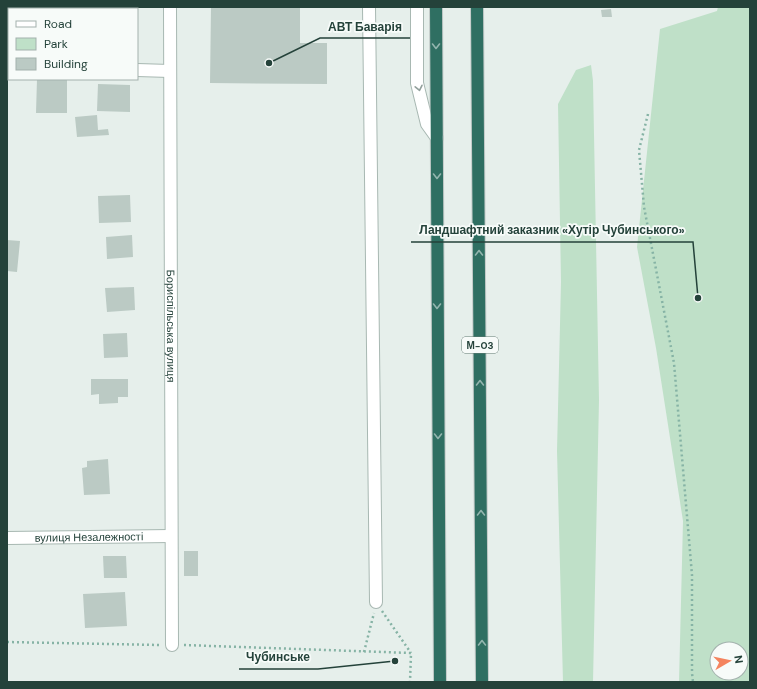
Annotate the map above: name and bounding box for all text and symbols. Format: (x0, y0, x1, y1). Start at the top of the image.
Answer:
legend (8, 8, 138, 80)
callout: АВТ Баварія (320, 14, 410, 38)
text: Road (44, 16, 72, 32)
text: АВТ Баварія (328, 19, 402, 35)
text: Park (44, 36, 68, 52)
one-way arrow (432, 43, 440, 49)
text: Building (44, 56, 88, 72)
one-way arrow (414, 85, 422, 91)
one-way arrow (433, 173, 441, 179)
callout: Ландшафтний заказник «Хутір Чубинського» (411, 218, 693, 242)
text: Ландшафтний заказник «Хутір Чубинського» (419, 222, 685, 238)
one-way arrow (475, 250, 483, 256)
street label: Бориспільська вулиця (164, 270, 178, 382)
one-way arrow (433, 303, 441, 309)
road number: М-03 (462, 337, 498, 353)
one-way arrow (476, 380, 484, 386)
one-way arrow (434, 433, 442, 439)
one-way arrow (477, 510, 485, 516)
street label: вулиця Незалежності (35, 529, 143, 545)
one-way arrow (478, 640, 486, 646)
north arrow (709, 641, 749, 681)
callout: Чубинське (239, 645, 318, 669)
text: Чубинське (246, 649, 310, 665)
text: N (731, 654, 746, 664)

